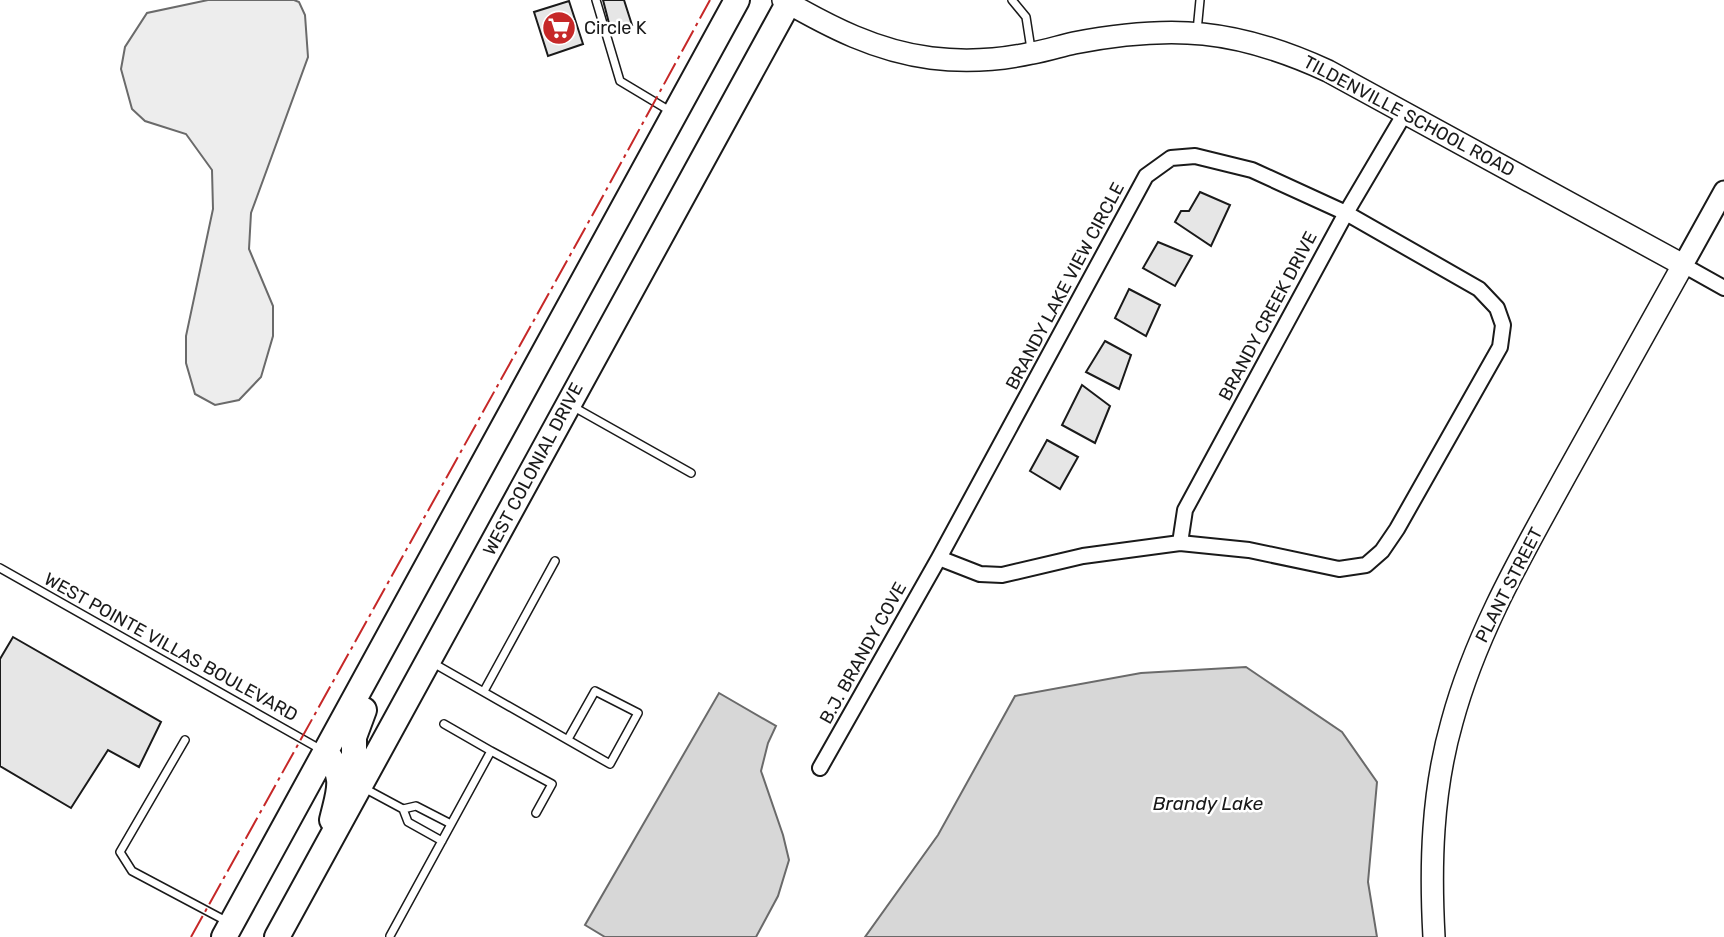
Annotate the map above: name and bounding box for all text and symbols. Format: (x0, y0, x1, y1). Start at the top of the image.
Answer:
supermarket icon: Circle K (540, 9, 578, 47)
place label: Circle K (584, 17, 647, 39)
street label: TILDENVILLE SCHOOL ROAD (1300, 51, 1518, 181)
street label: BRANDY LAKE VIEW CIRCLE (1001, 179, 1129, 393)
street label: BRANDY CREEK DRIVE (1214, 228, 1322, 404)
street label: WEST COLONIAL DRIVE (478, 379, 588, 559)
street label: PLANT STREET (1471, 524, 1547, 646)
street label: WEST POINTE VILLAS BOULEVARD (40, 568, 302, 726)
street label: B.J. BRANDY COVE (815, 578, 911, 728)
water label: Brandy Lake (1153, 792, 1264, 815)

